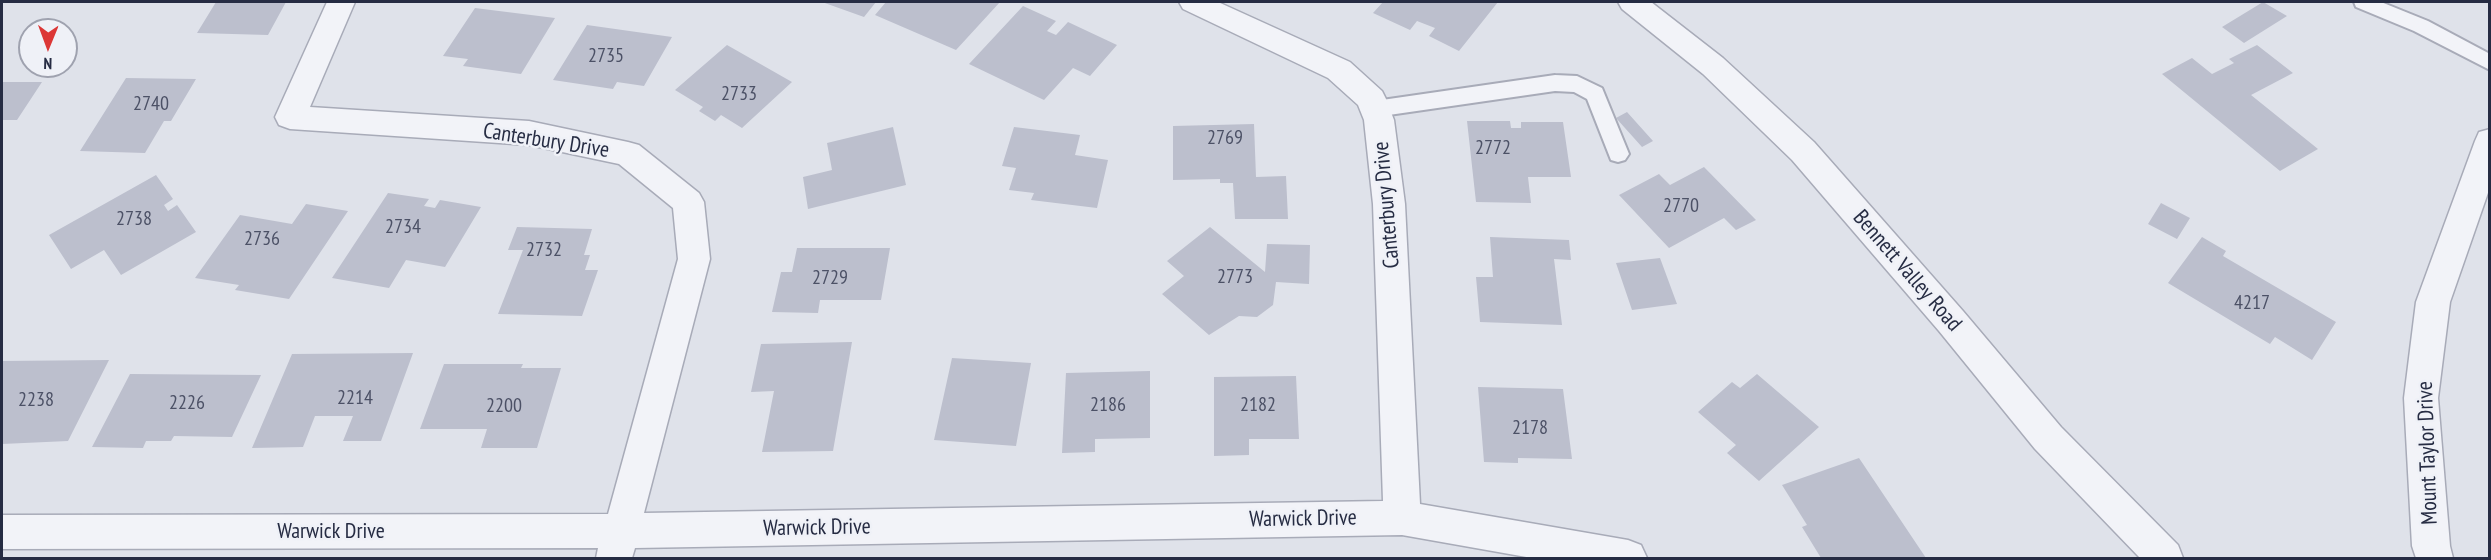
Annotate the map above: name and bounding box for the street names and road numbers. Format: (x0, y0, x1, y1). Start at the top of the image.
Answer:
street label: Canterbury Drive (481, 118, 611, 164)
street label: Canterbury Drive (1368, 140, 1406, 270)
street label: Bennett Valley Road (1847, 205, 1967, 337)
street label: Mount Taylor Drive (2412, 381, 2444, 525)
street label: Warwick Drive (1249, 505, 1357, 533)
street label: Warwick Drive (763, 514, 871, 542)
street label: Warwick Drive (277, 519, 385, 545)

